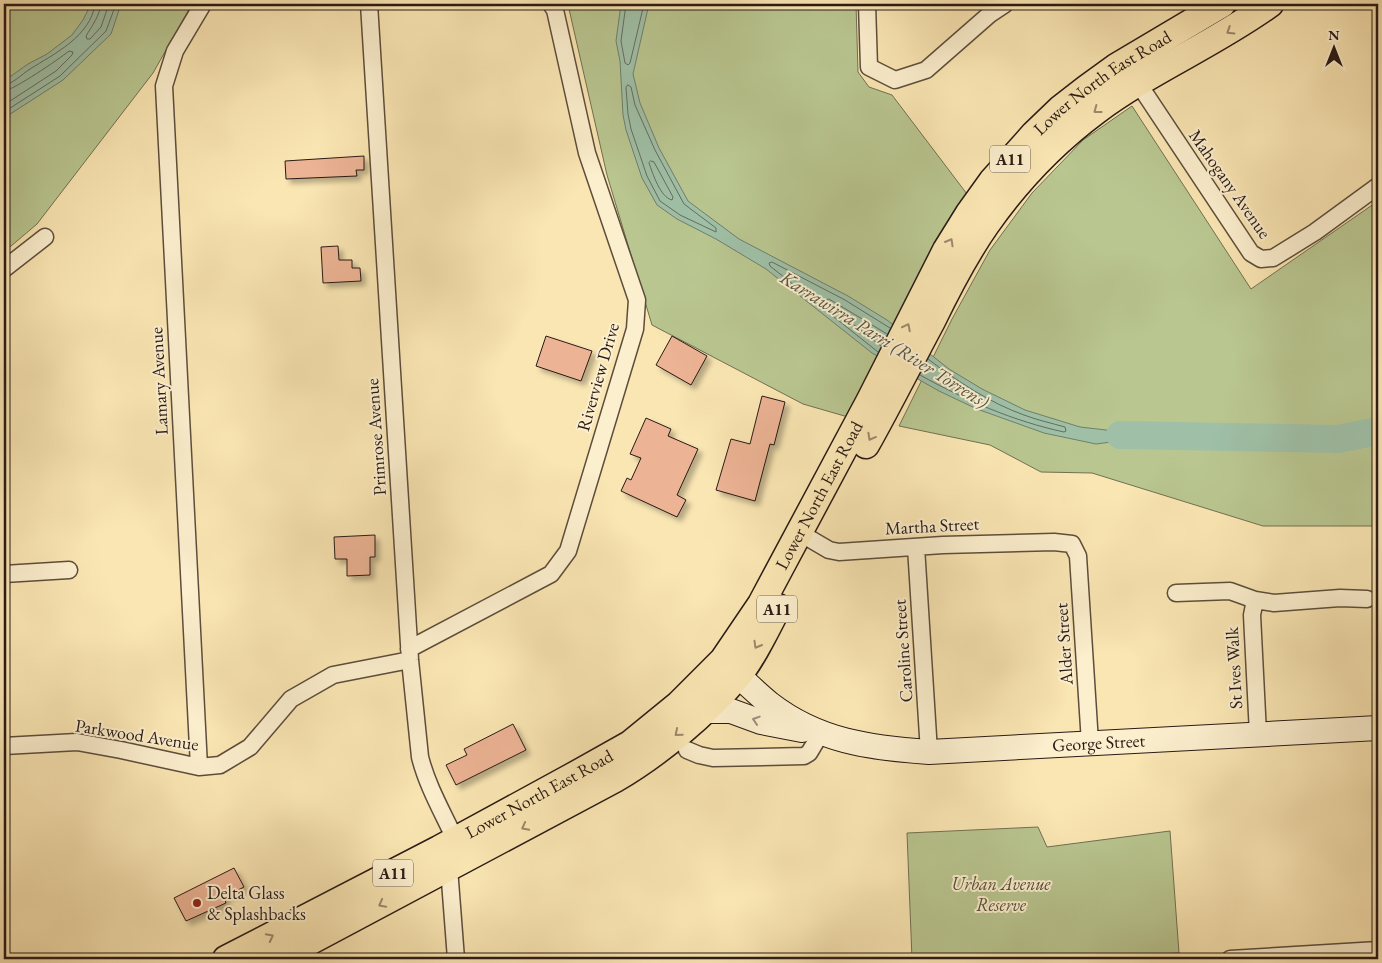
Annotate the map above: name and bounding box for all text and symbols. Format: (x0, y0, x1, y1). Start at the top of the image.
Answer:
north arrow (1310, 22, 1360, 72)
street label: Lower North East Road (1028, 24, 1176, 140)
one-way arrow (1226, 25, 1235, 35)
text: N (1328, 26, 1340, 44)
one-way arrow (1093, 104, 1103, 113)
street label: Mahogany Avenue (1184, 125, 1277, 243)
road number: A11 (990, 146, 1030, 172)
one-way arrow (944, 239, 954, 248)
water label: Karrawirra Parri (River Torrens) (775, 264, 994, 414)
street label: Riverview Drive (571, 320, 624, 434)
one-way arrow (901, 323, 911, 332)
street label: Lamary Avenue (144, 326, 173, 436)
street label: Primrose Avenue (360, 378, 391, 496)
street label: Lower North East Road (770, 416, 868, 573)
one-way arrow (867, 432, 877, 441)
street label: Martha Street (884, 512, 980, 539)
road number: A11 (757, 596, 797, 622)
street label: Caroline Street (887, 599, 918, 703)
street label: Alder Street (1049, 602, 1078, 687)
street label: St Ives Walk (1220, 626, 1247, 710)
one-way arrow (753, 639, 763, 648)
street label: Parkwood Avenue (74, 713, 200, 756)
one-way arrow (753, 716, 761, 726)
one-way arrow (675, 727, 684, 736)
street label: George Street (1052, 728, 1146, 756)
street label: Lower North East Road (461, 743, 618, 843)
one-way arrow (522, 820, 531, 830)
road number: A11 (373, 860, 413, 886)
park label: Urban Avenue Reserve (952, 872, 1051, 916)
place label: Delta Glass & Splashbacks (207, 881, 306, 925)
marker: Delta Glass & Splashbacks (191, 897, 203, 909)
one-way arrow (378, 897, 387, 907)
one-way arrow (264, 933, 273, 943)

